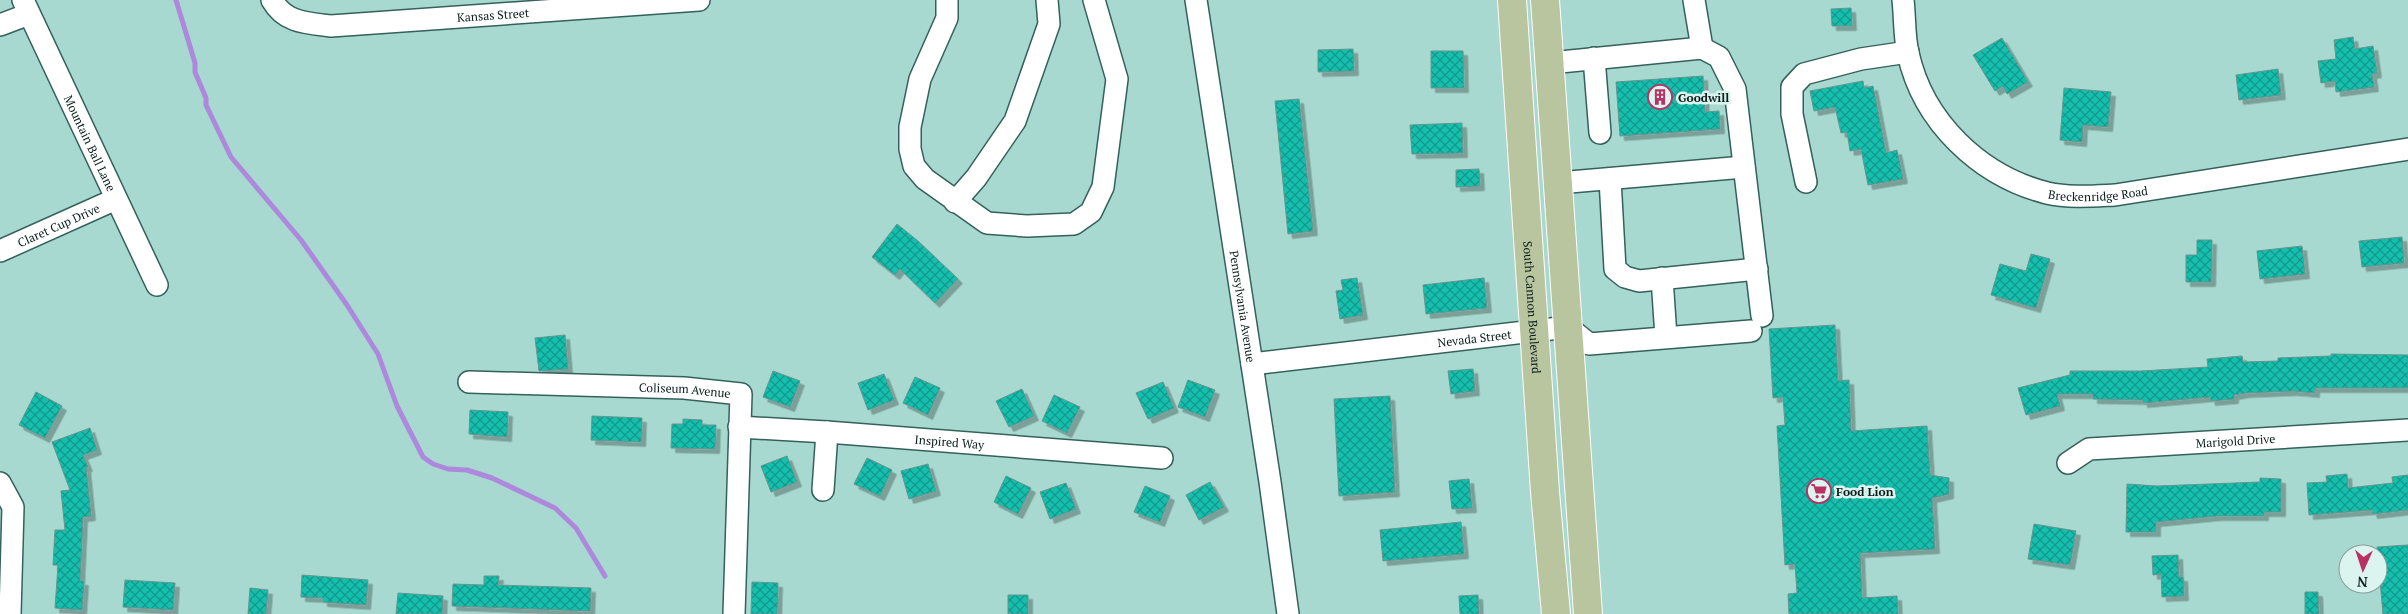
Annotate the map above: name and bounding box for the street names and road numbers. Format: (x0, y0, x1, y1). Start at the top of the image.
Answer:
street label: Kansas Street (456, 4, 530, 25)
street label: Mountain Ball Lane (61, 92, 119, 194)
street label: Breckenridge Road (2047, 182, 2149, 204)
street label: Claret Cup Drive (15, 200, 102, 250)
street label: South Cannon Boulevard (1521, 240, 1545, 374)
street label: Pennsylvania Avenue (1227, 249, 1259, 363)
street label: Nevada Street (1437, 326, 1513, 350)
street label: Coliseum Avenue (639, 379, 731, 400)
street label: Marigold Drive (2195, 430, 2276, 450)
street label: Inspired Way (914, 431, 986, 452)

